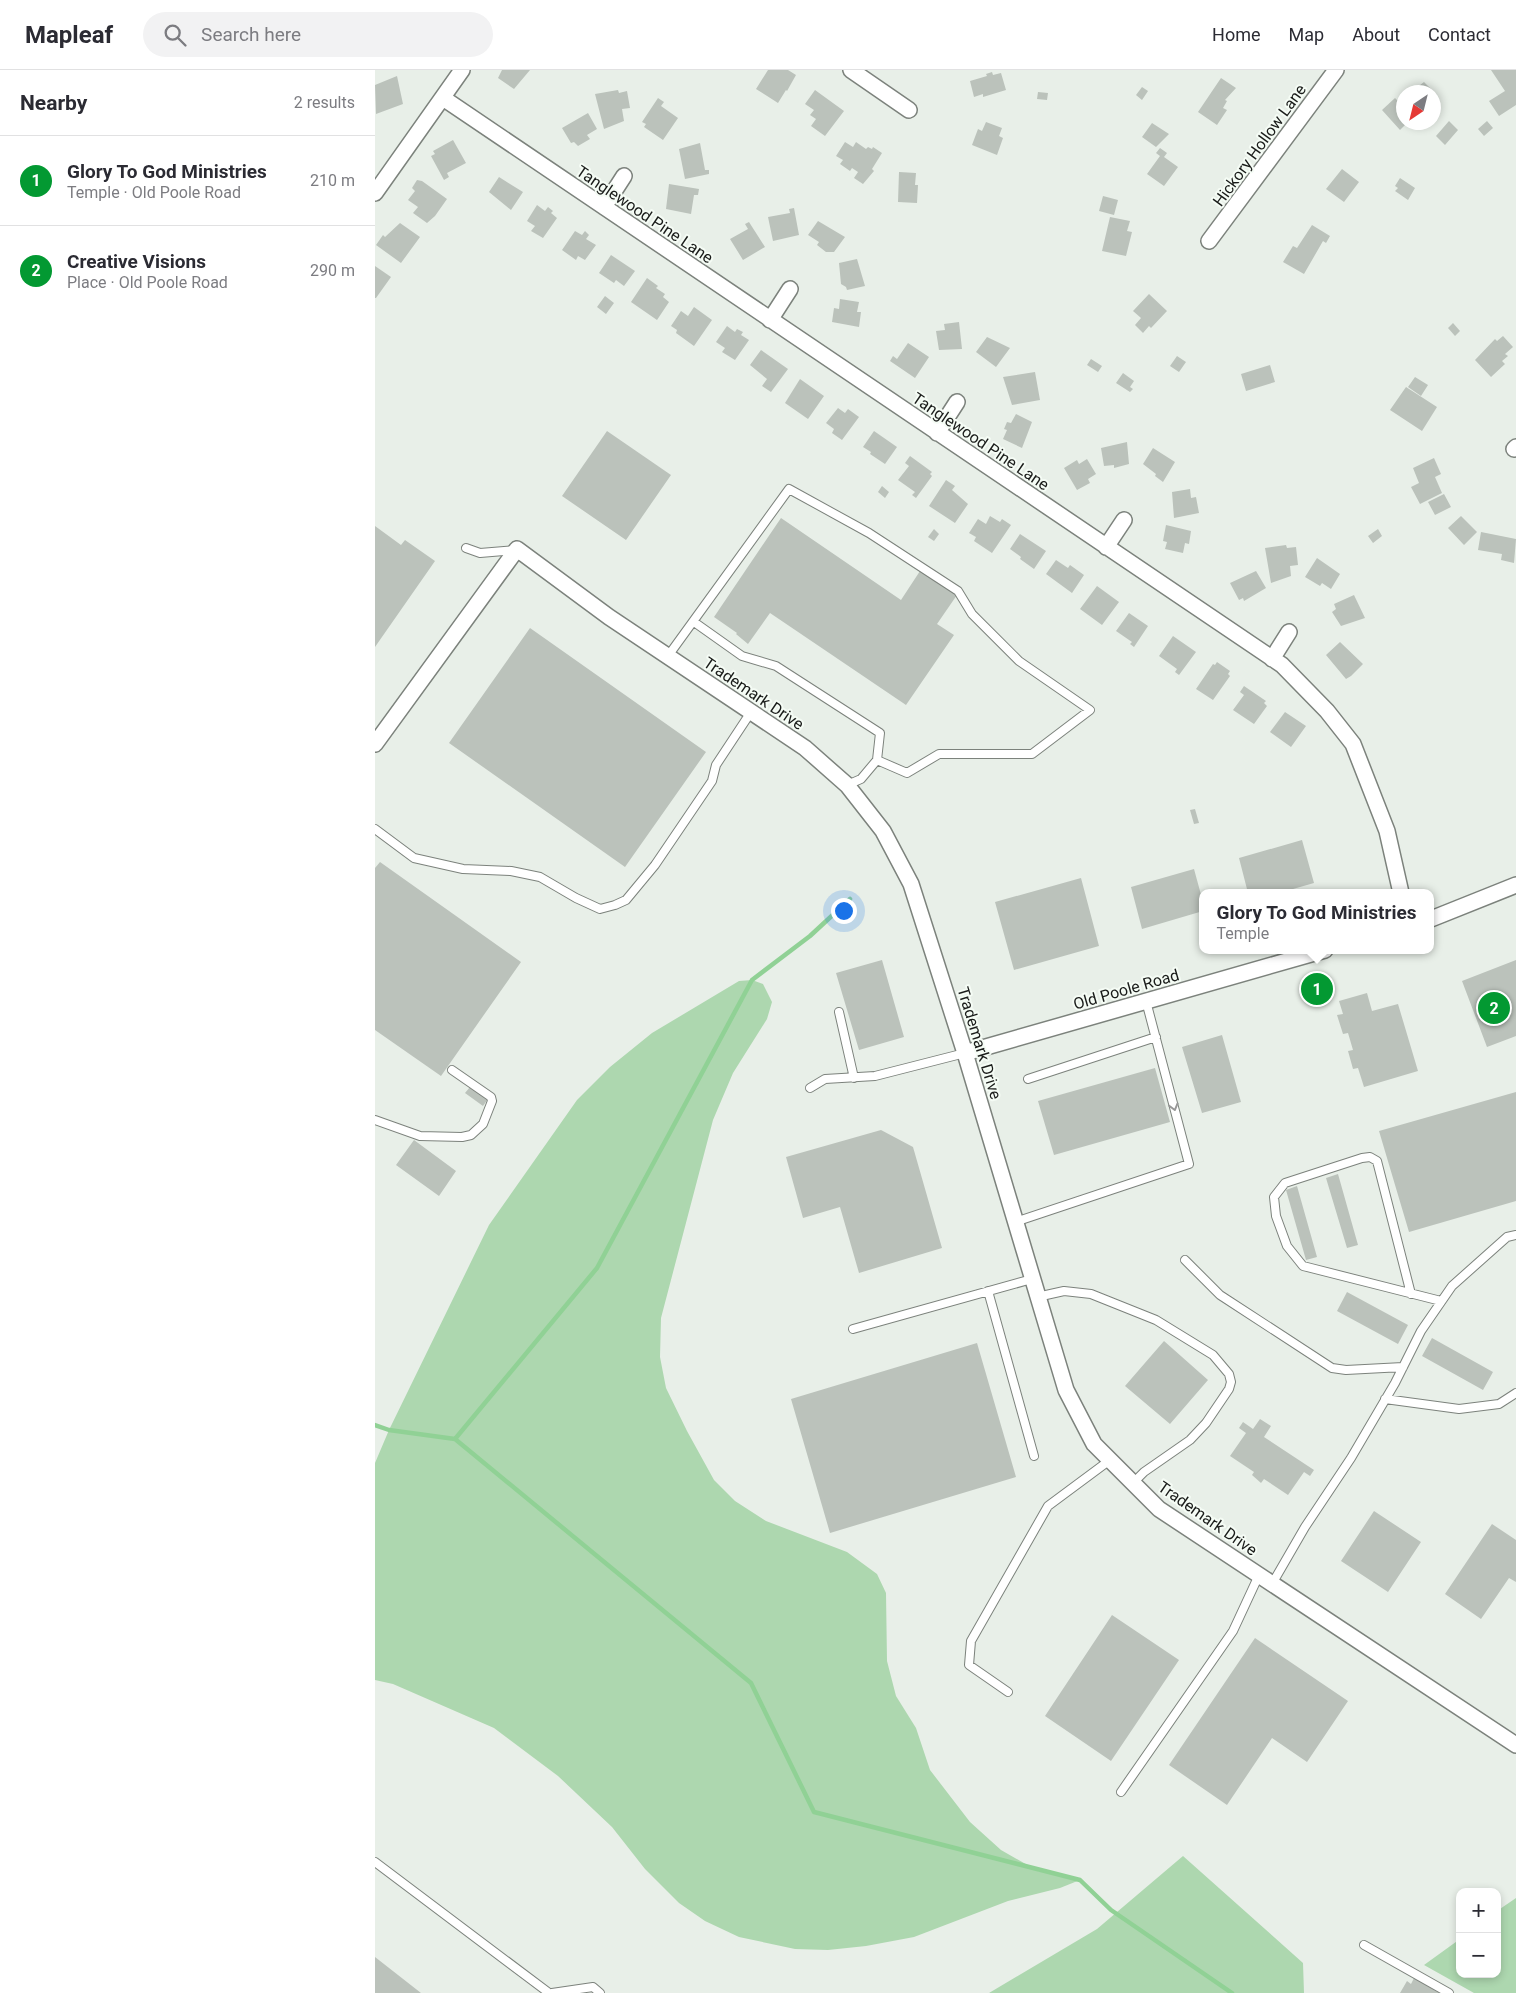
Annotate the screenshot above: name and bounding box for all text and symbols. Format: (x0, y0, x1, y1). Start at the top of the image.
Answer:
search box (143, 12, 493, 57)
text: Mapleaf (25, 21, 113, 49)
icon: search (161, 21, 189, 49)
text: Search here (201, 23, 301, 46)
text: Home (1212, 24, 1261, 45)
text: Map (1289, 24, 1324, 45)
text: About (1352, 24, 1400, 45)
text: Contact (1428, 24, 1491, 45)
street label: Hickory Hollow Lane (1209, 81, 1310, 210)
north arrow (1396, 85, 1441, 130)
text: Nearby (20, 91, 87, 115)
text: 2 results (294, 93, 355, 112)
text: Glory To God Ministries (67, 160, 267, 183)
street label: Tanglewood Pine Lane (573, 162, 717, 267)
text: 1 (31, 171, 41, 190)
text: 210 m (310, 171, 355, 190)
text: Temple · Old Poole Road (67, 183, 241, 202)
text: Creative Visions (67, 250, 206, 273)
text: 2 (31, 261, 41, 280)
text: 290 m (310, 261, 355, 280)
text: Place · Old Poole Road (67, 273, 228, 292)
street label: Tanglewood Pine Lane (909, 389, 1053, 494)
street label: Trademark Drive (700, 653, 807, 734)
popup (1199, 889, 1434, 954)
your location (831, 898, 857, 924)
text: Glory To God Ministries (1217, 901, 1416, 924)
text: Temple (1217, 924, 1269, 943)
street label: Old Poole Road (1071, 965, 1181, 1014)
pin: 1 (1301, 970, 1333, 1008)
street label: Trademark Drive (953, 985, 1006, 1102)
pin: 2 (1478, 989, 1510, 1027)
one-way arrow (1168, 1103, 1179, 1112)
street label: Trademark Drive (1155, 1477, 1261, 1560)
map controls (1456, 1888, 1501, 1978)
button: + (1456, 1888, 1501, 1933)
button: − (1456, 1933, 1501, 1978)

